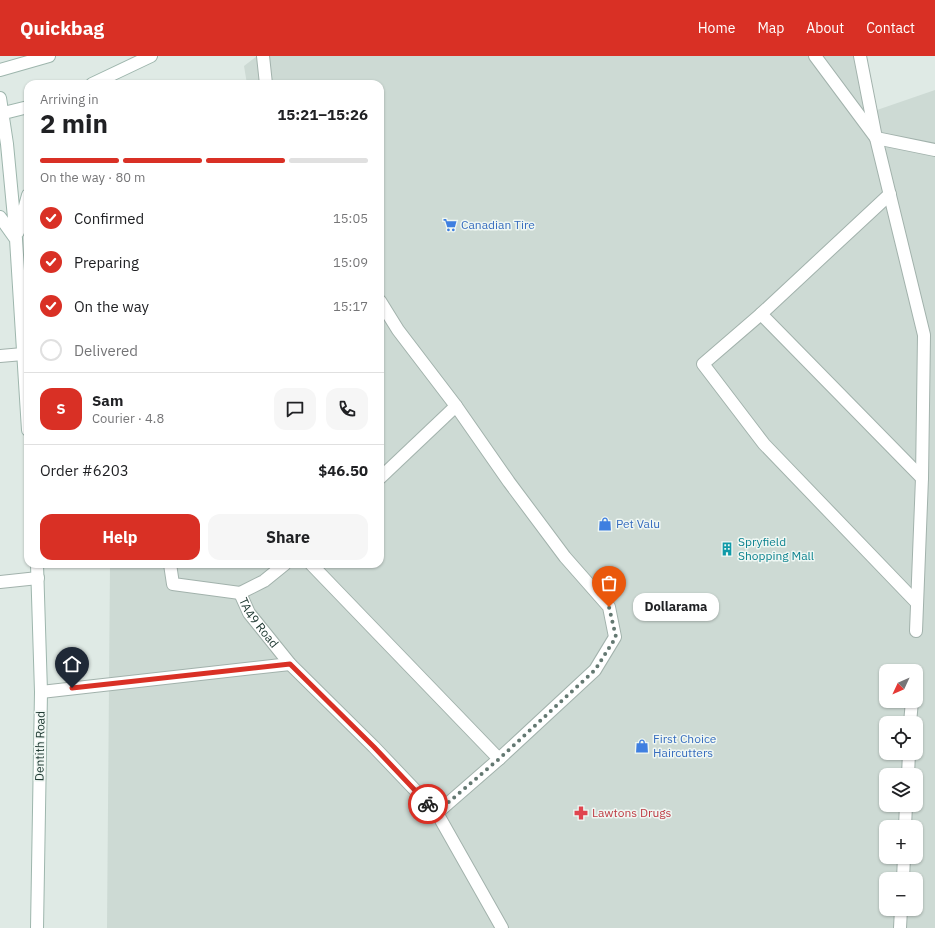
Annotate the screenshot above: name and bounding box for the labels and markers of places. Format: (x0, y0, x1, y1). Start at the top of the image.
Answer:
supermarket icon: Canadian Tire (442, 217, 458, 233)
place label: Canadian Tire (461, 217, 535, 232)
shop icon: Pet Valu (597, 516, 613, 532)
place label: Pet Valu (616, 516, 660, 531)
place label: Spryfield Shopping Mall (738, 534, 814, 563)
building icon: Spryfield Shopping Mall (719, 541, 735, 557)
pin (592, 566, 626, 607)
callout: Dollarama (633, 593, 719, 621)
pin (55, 647, 89, 688)
place label: First Choice Haircutters (653, 731, 717, 760)
shop icon: First Choice Haircutters (634, 738, 650, 754)
pharmacy icon: Lawtons Drugs (573, 805, 589, 821)
place label: Lawtons Drugs (592, 805, 672, 820)

